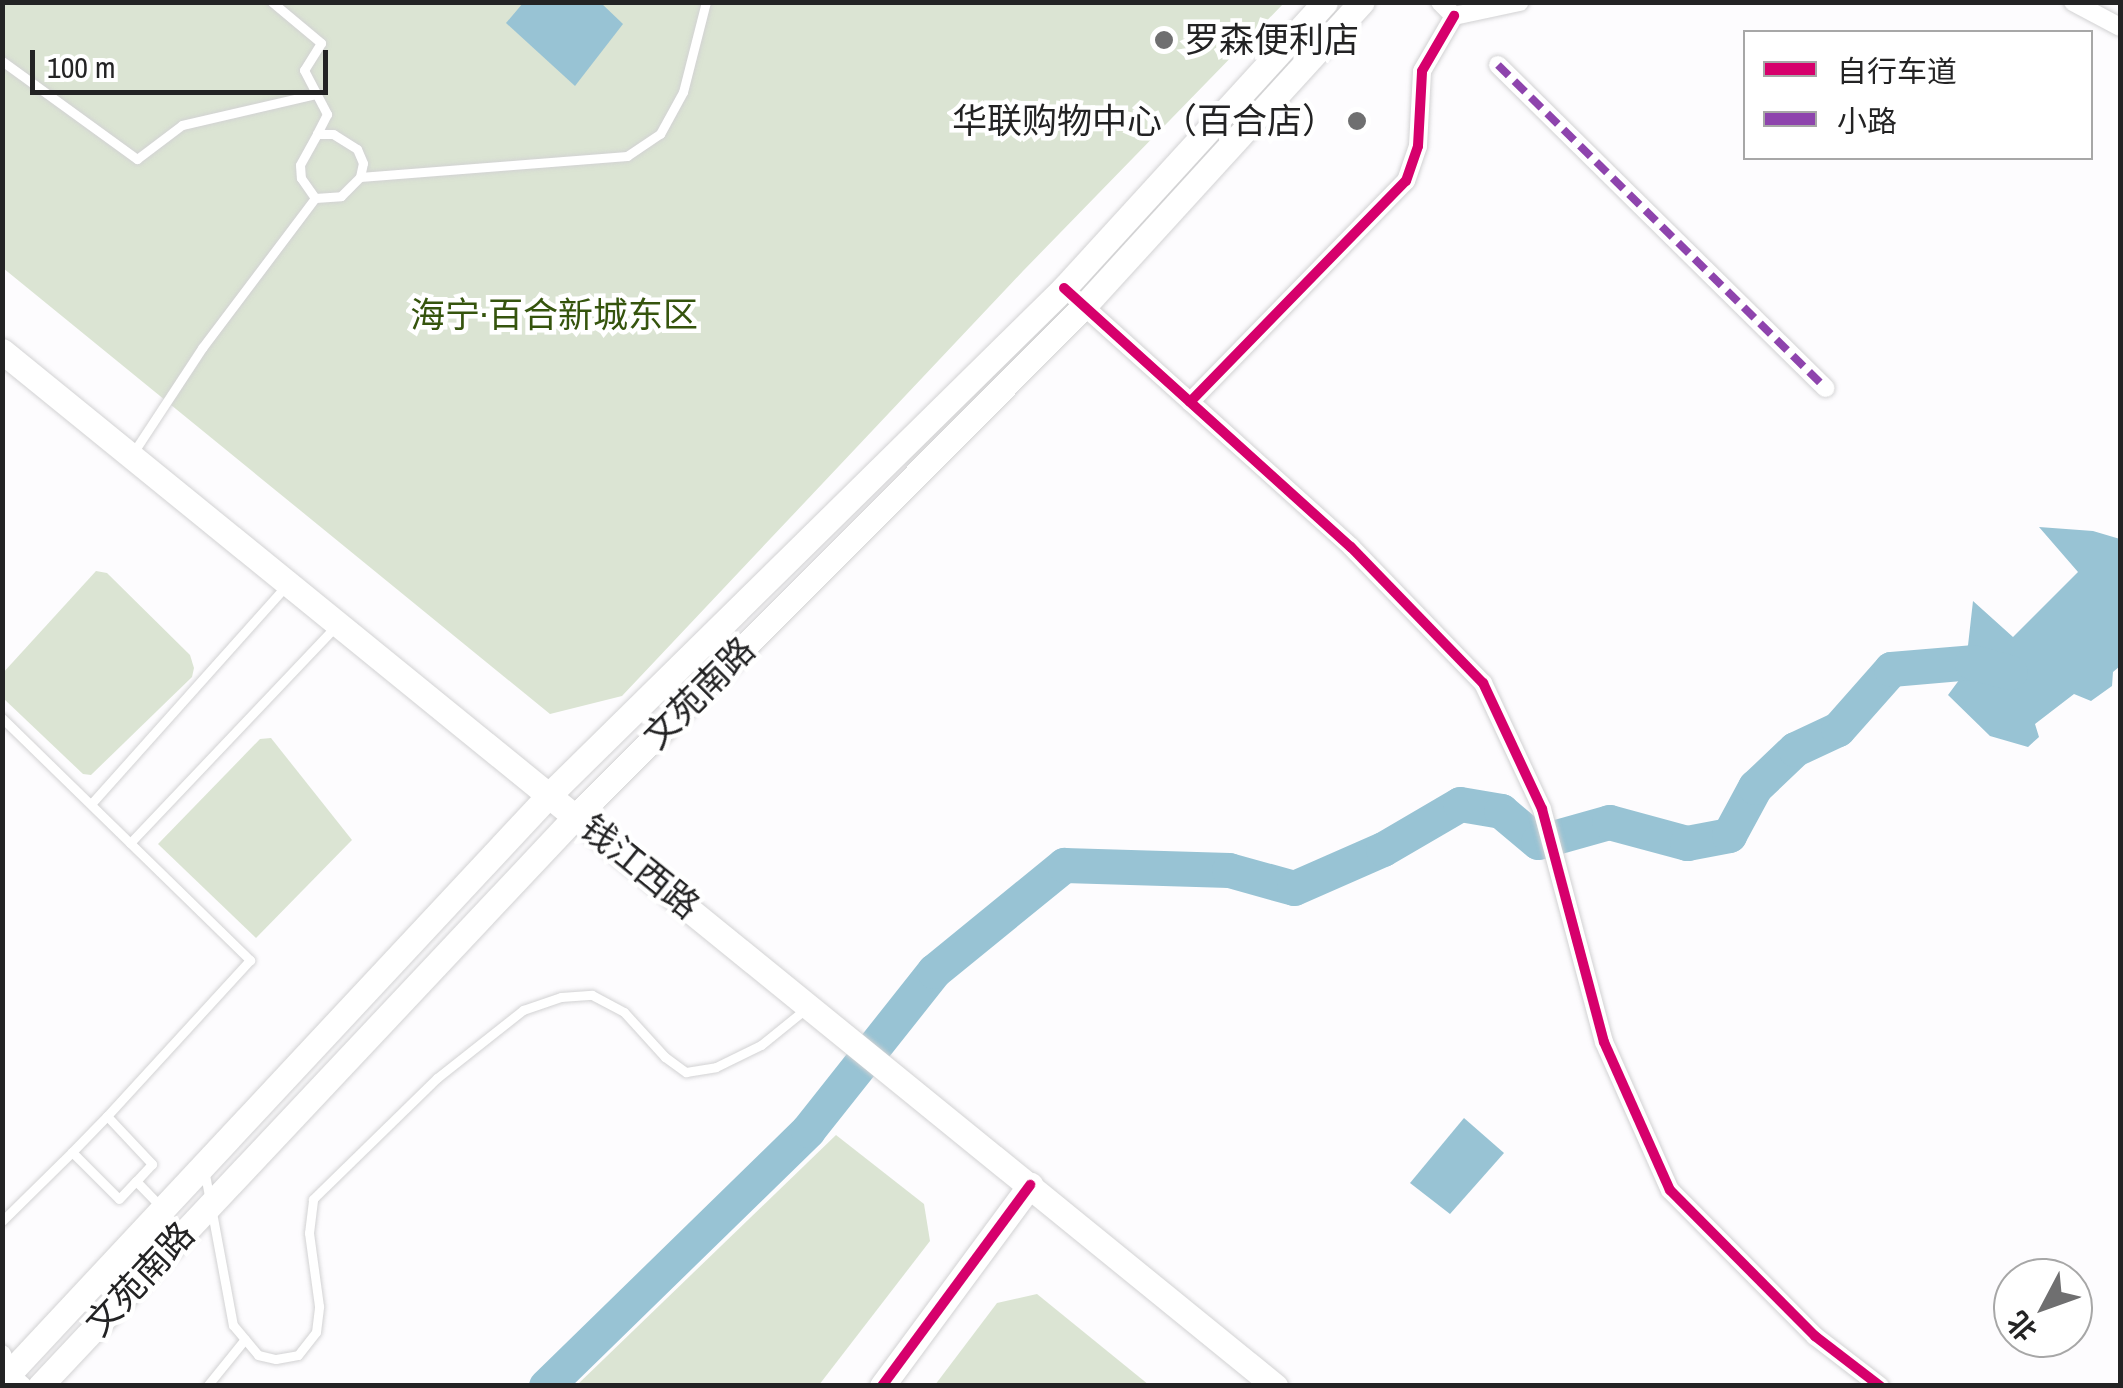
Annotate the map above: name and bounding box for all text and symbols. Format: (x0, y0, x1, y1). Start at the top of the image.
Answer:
place label: 罗森便利店 (1184, 19, 1359, 61)
marker: 罗森便利店 (1153, 29, 1175, 51)
scale bar (35, 30, 332, 92)
legend (1743, 30, 2093, 160)
text: 100 m (47, 47, 115, 87)
text: 自行车道 (1837, 51, 1957, 91)
place label: 华联购物中心（百合店） (952, 100, 1337, 142)
text: 小路 (1837, 101, 1897, 141)
marker: 华联购物中心（百合店） (1346, 110, 1368, 132)
park label: 海宁·百合新城东区 (410, 294, 698, 336)
street label: 文苑南路 (635, 629, 763, 757)
street label: 钱江西路 (572, 807, 708, 927)
street label: 文苑南路 (77, 1213, 203, 1345)
north arrow (1993, 1258, 2093, 1358)
text: 北 (1998, 1303, 2045, 1349)

